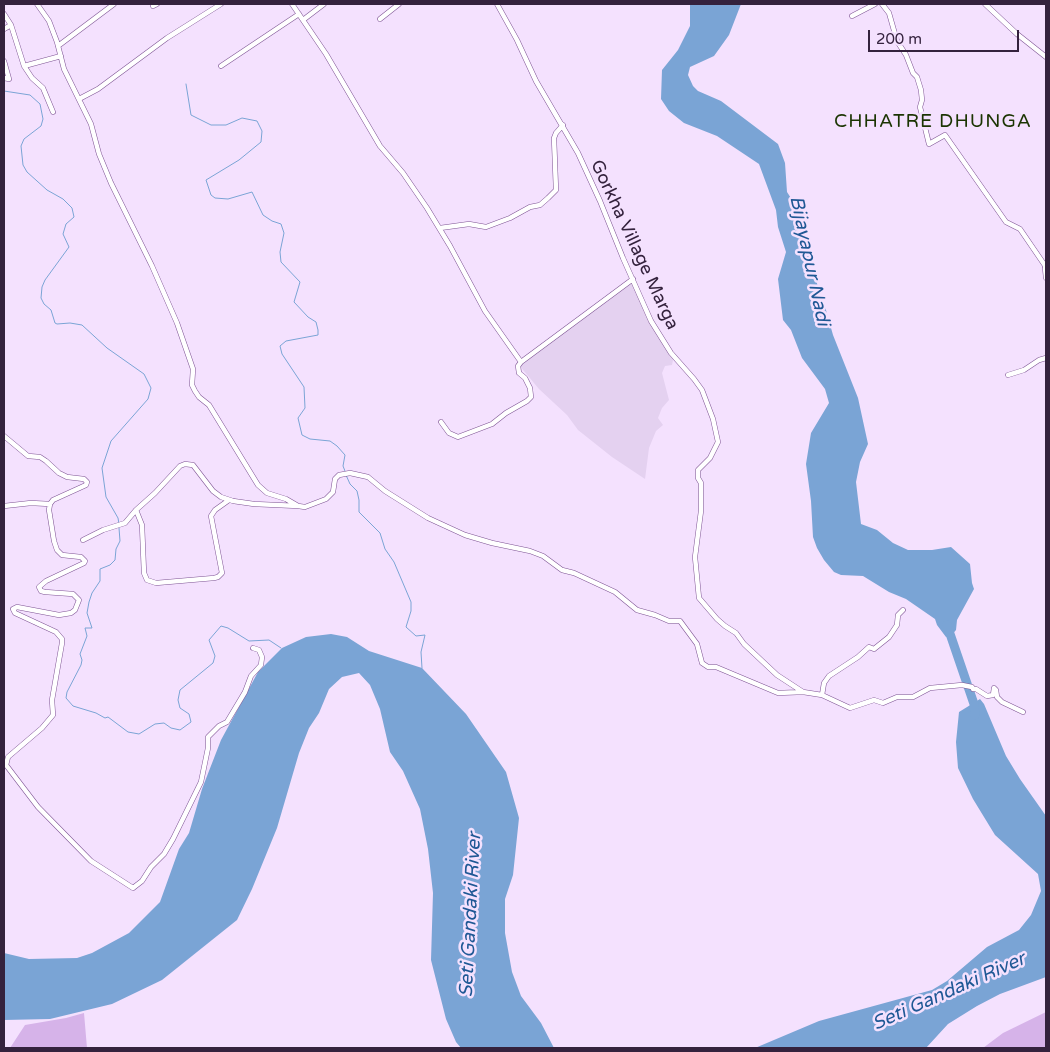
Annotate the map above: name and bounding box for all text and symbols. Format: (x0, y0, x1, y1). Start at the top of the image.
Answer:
scale bar (870, 20, 1021, 52)
text: 200 m (876, 30, 922, 48)
district label: CHHATRE DHUNGA (832, 111, 1034, 133)
street label: Gorkha Village Marga (585, 157, 683, 333)
water label: Bijayapur Nadi (784, 194, 834, 328)
water label: Seti Gandaki River (455, 832, 487, 998)
water label: Seti Gandaki River (869, 948, 1029, 1036)

